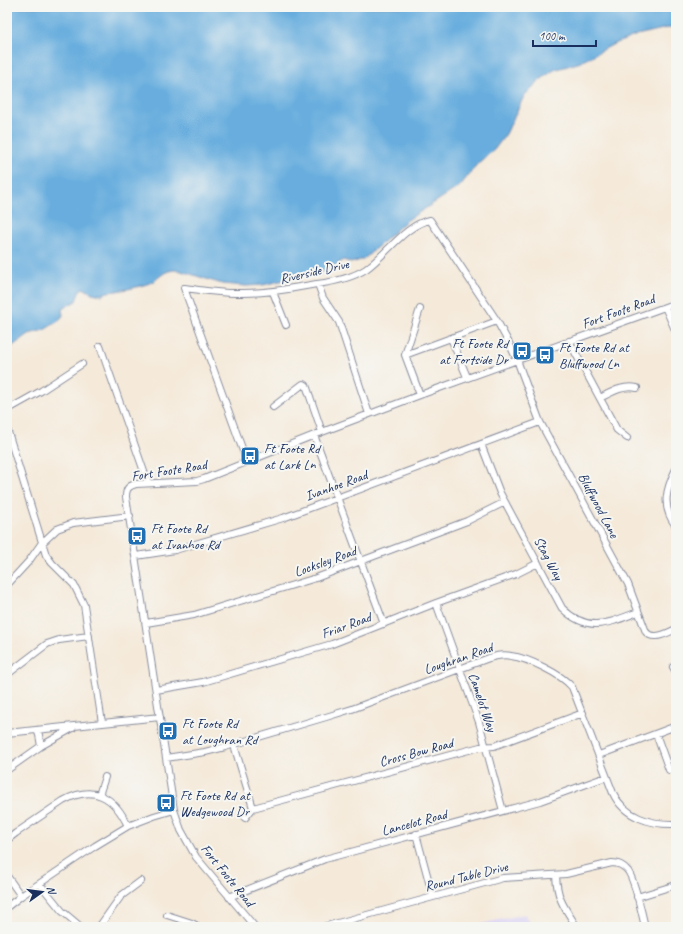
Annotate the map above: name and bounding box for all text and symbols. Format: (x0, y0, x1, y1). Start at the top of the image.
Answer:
scale bar (533, 22, 596, 48)
text: 100 m (539, 28, 566, 44)
street label: Riverside Drive (278, 255, 352, 288)
street label: Fort Foote Road (580, 290, 659, 332)
place label: Ft Foote Rd at Fortside Dr (439, 335, 510, 368)
place label: Ft Foote Rd at Bluffwood Ln (559, 339, 630, 372)
bus stop icon: Ft Foote Rd at Fortside Dr (511, 340, 533, 362)
bus stop icon: Ft Foote Rd at Bluffwood Ln (534, 344, 556, 366)
place label: Ft Foote Rd at Lark Ln (264, 440, 322, 473)
bus stop icon: Ft Foote Rd at Lark Ln (239, 445, 261, 467)
street label: Fort Foote Road (130, 456, 210, 485)
street label: Ivanhoe Road (303, 466, 372, 505)
street label: Bluffwood Lane (574, 470, 623, 542)
place label: Ft Foote Rd at Ivanhoe Rd (151, 520, 222, 553)
bus stop icon: Ft Foote Rd at Ivanhoe Rd (126, 525, 148, 547)
street label: Stag Way (530, 534, 568, 584)
street label: Locksley Road (292, 542, 361, 581)
street label: Friar Road (319, 608, 376, 642)
street label: Loughran Road (422, 638, 497, 678)
street label: Camelot Way (465, 670, 501, 735)
place label: Ft Foote Rd at Loughran Rd (182, 715, 260, 748)
bus stop icon: Ft Foote Rd at Loughran Rd (157, 720, 179, 742)
street label: Cross Bow Road (377, 734, 457, 770)
place label: Ft Foote Rd at Wedgewood Dr (180, 787, 251, 820)
bus stop icon: Ft Foote Rd at Wedgewood Dr (155, 792, 177, 814)
street label: Lancelot Road (380, 805, 451, 839)
street label: Fort Foote Road (197, 841, 260, 912)
street label: Round Table Drive (423, 858, 511, 895)
north arrow (22, 872, 62, 912)
text: N (44, 885, 60, 897)

